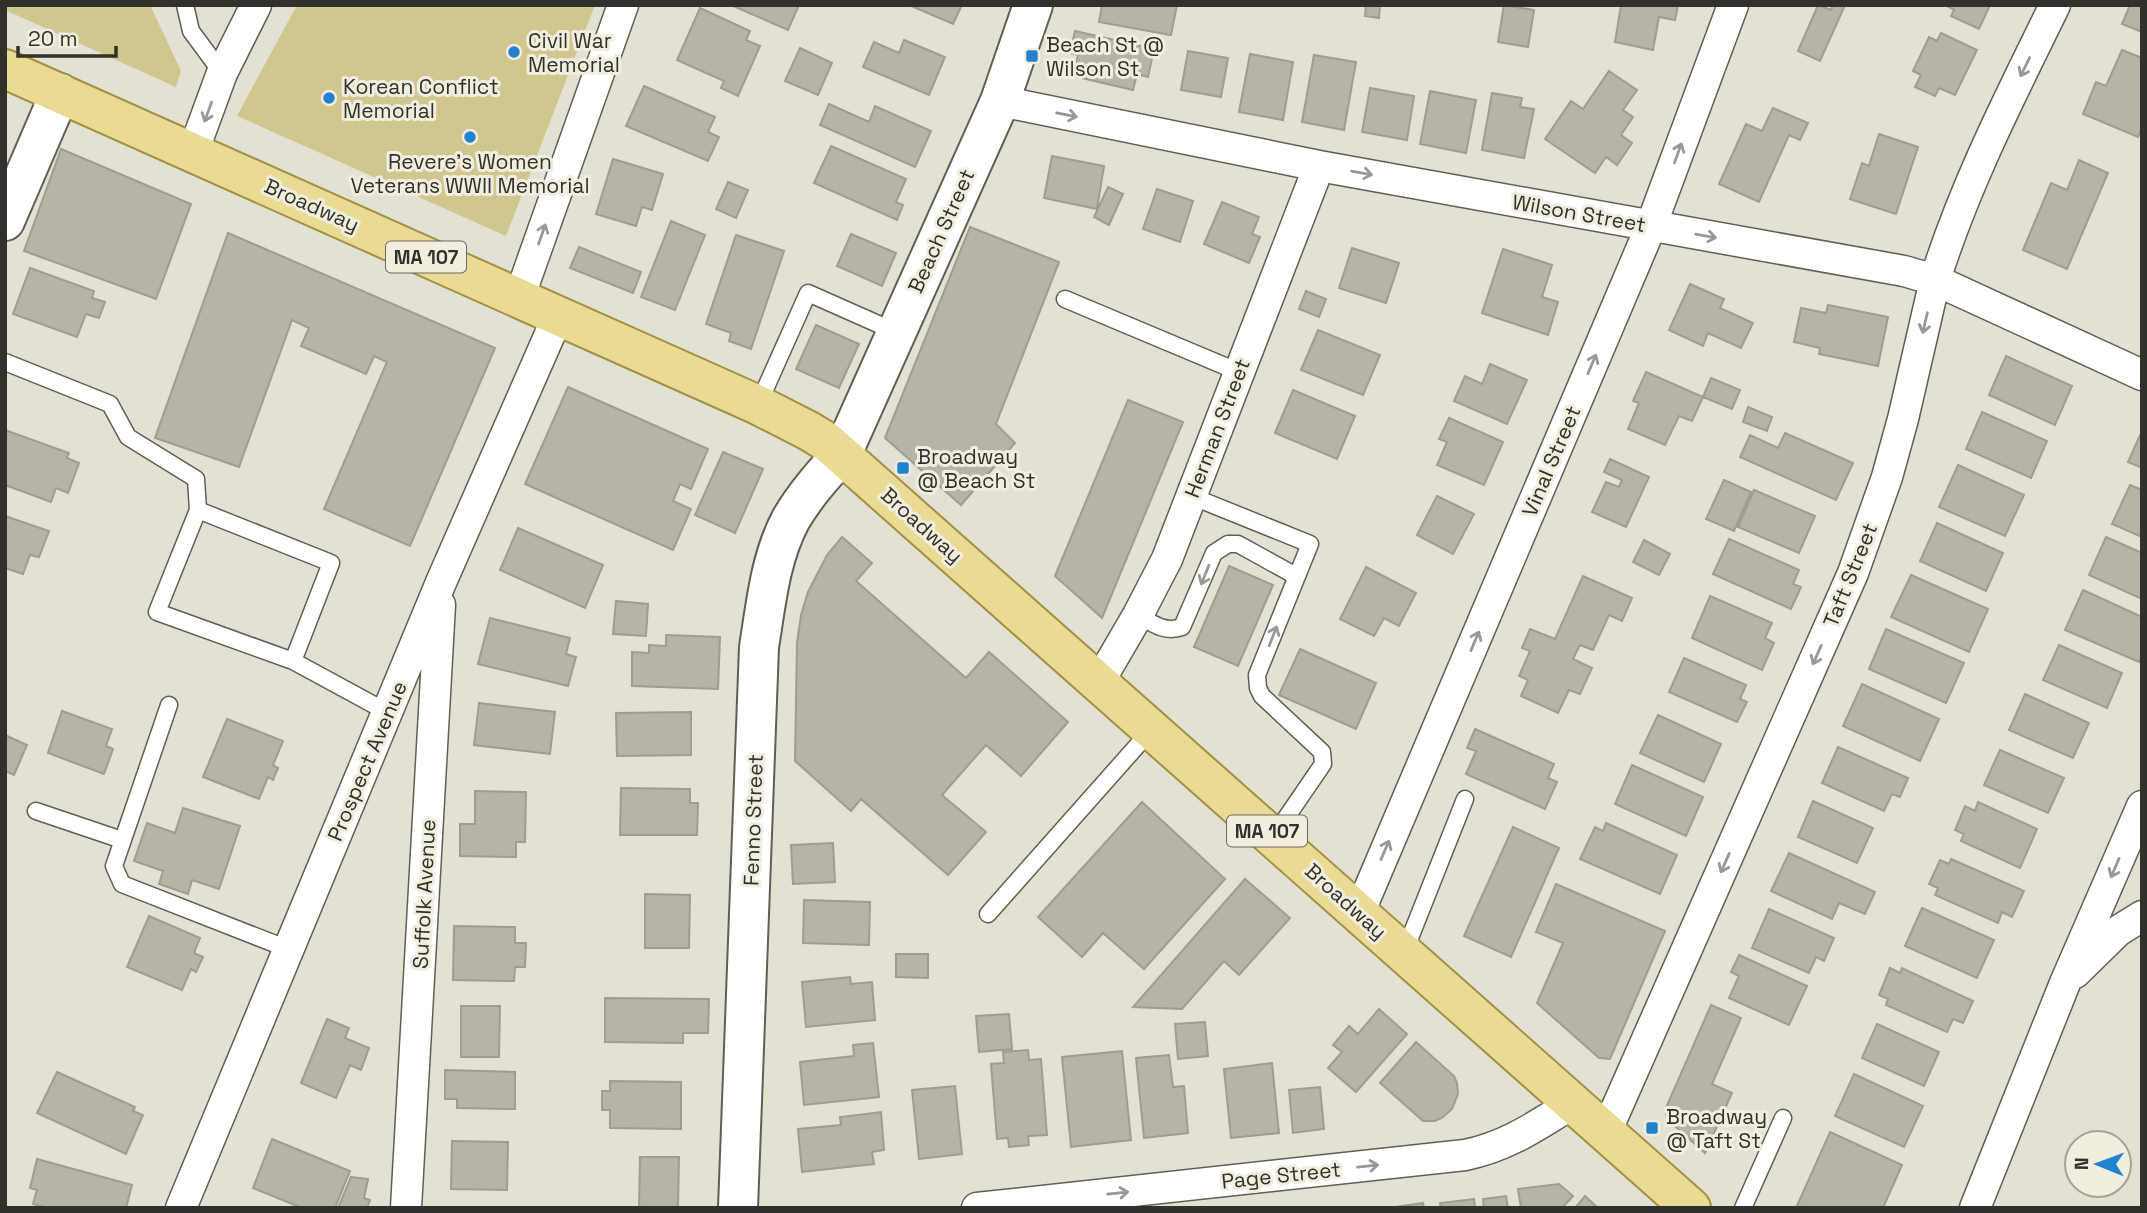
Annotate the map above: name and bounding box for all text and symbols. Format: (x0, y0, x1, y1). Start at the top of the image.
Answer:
scale bar (18, 14, 116, 58)
text: 20 m (28, 25, 78, 52)
place label: Civil War Memorial (528, 27, 620, 78)
place label: Beach St @ Wilson St (1046, 31, 1164, 82)
marker: Civil War Memorial (506, 44, 522, 60)
marker: Beach St @ Wilson St (1024, 48, 1040, 64)
one-way arrow (2018, 56, 2032, 77)
place label: Korean Conflict Memorial (343, 73, 499, 124)
marker: Korean Conflict Memorial (321, 90, 337, 106)
one-way arrow (201, 101, 213, 123)
one-way arrow (1055, 108, 1078, 122)
marker: Revere's Women Veterans WWII Memorial (462, 129, 478, 145)
one-way arrow (1673, 143, 1685, 164)
place label: Revere's Women Veterans WWII Memorial (350, 148, 590, 199)
street label: Beach Street (902, 165, 980, 297)
one-way arrow (1350, 167, 1373, 181)
street label: Broadway (260, 172, 364, 238)
street label: Wilson Street (1510, 188, 1648, 238)
one-way arrow (537, 223, 549, 245)
one-way arrow (1694, 230, 1717, 243)
road number: MA 107 (386, 242, 466, 272)
one-way arrow (1918, 312, 1931, 334)
one-way arrow (1587, 353, 1600, 375)
street label: Herman Street (1178, 355, 1256, 501)
street label: Vinal Street (1516, 402, 1586, 520)
place label: Broadway @ Beach St (917, 443, 1035, 494)
marker: Broadway @ Beach St (895, 460, 911, 476)
street label: Broadway (875, 481, 969, 569)
street label: Taft Street (1817, 519, 1883, 631)
one-way arrow (1198, 564, 1211, 586)
one-way arrow (1267, 625, 1280, 647)
one-way arrow (1469, 630, 1482, 652)
one-way arrow (1810, 644, 1823, 666)
street label: Prospect Avenue (321, 677, 413, 845)
street label: Fenno Street (737, 754, 769, 886)
road number: MA 107 (1227, 816, 1307, 846)
street label: Suffolk Avenue (407, 818, 441, 970)
one-way arrow (1380, 840, 1393, 861)
one-way arrow (1718, 852, 1731, 874)
street label: Broadway (1299, 857, 1393, 945)
one-way arrow (2107, 857, 2120, 878)
place label: Broadway @ Taft St (1666, 1103, 1767, 1154)
marker: Broadway @ Taft St (1644, 1120, 1660, 1136)
north arrow (2063, 1129, 2133, 1199)
street label: Page Street (1220, 1155, 1342, 1195)
text: N (2069, 1157, 2094, 1170)
one-way arrow (1357, 1159, 1379, 1172)
one-way arrow (1106, 1186, 1129, 1199)

